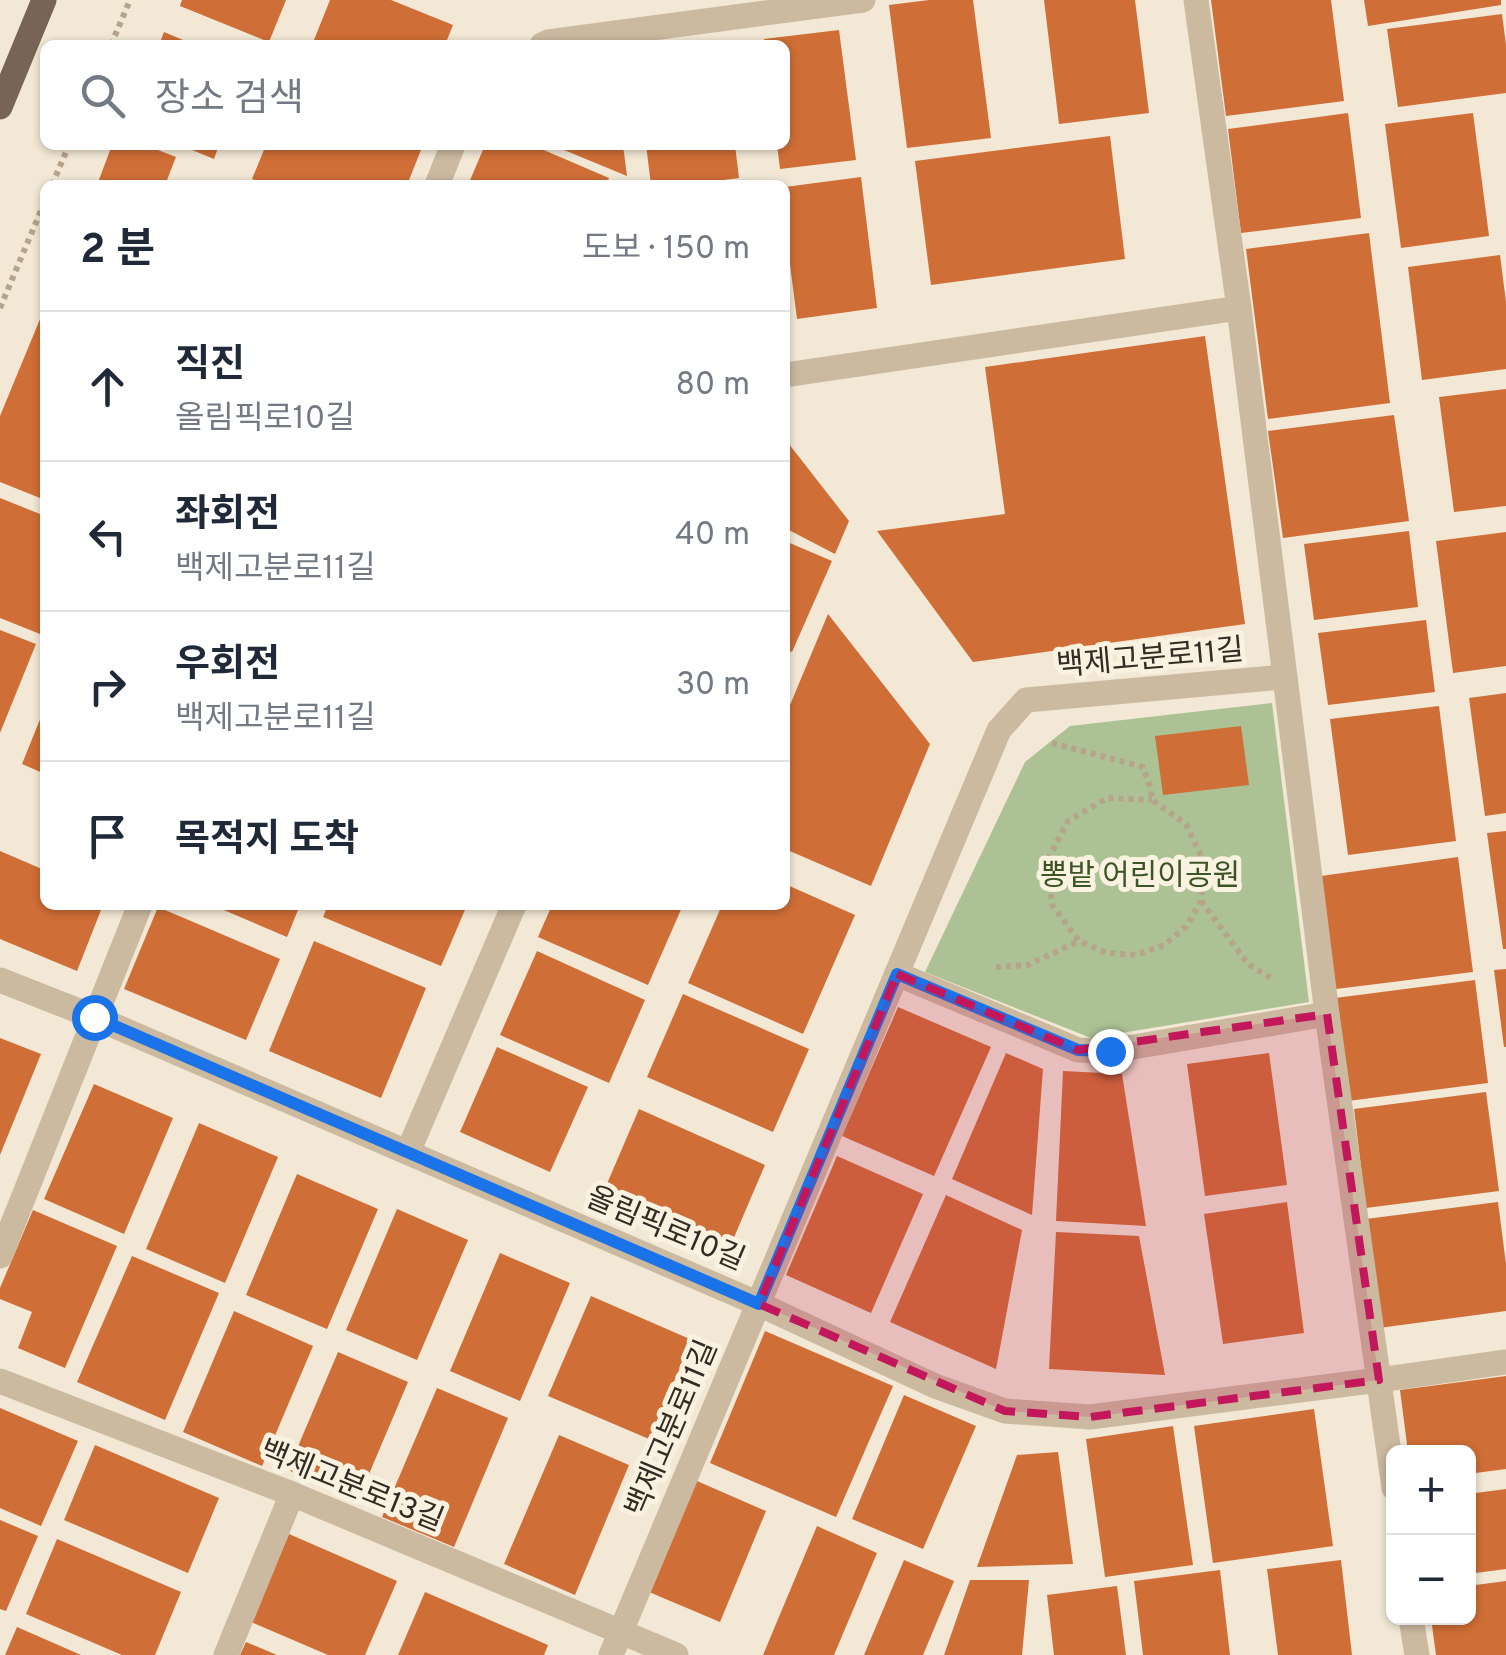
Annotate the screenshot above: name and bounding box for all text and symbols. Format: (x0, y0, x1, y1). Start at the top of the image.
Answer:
search box (40, 40, 790, 150)
icon: search (75, 68, 130, 123)
text: 장소 검색 (155, 76, 304, 125)
text: 2 분 (80, 225, 155, 278)
text: 도보 · 150 m (582, 230, 750, 270)
text: 직진 (175, 342, 245, 391)
icon: ahead (80, 359, 135, 414)
text: 80 m (676, 366, 750, 406)
text: 올림픽로10길 (175, 400, 355, 440)
text: 좌회전 (175, 492, 280, 541)
icon: left (80, 509, 135, 564)
text: 40 m (675, 516, 750, 556)
text: 백제고분로11길 (175, 550, 376, 590)
street label: 백제고분로11길 (1055, 633, 1245, 686)
text: 우회전 (175, 642, 280, 691)
icon: right (80, 659, 135, 714)
text: 30 m (676, 666, 750, 706)
text: 백제고분로11길 (175, 700, 376, 740)
icon: arrive (80, 809, 135, 864)
text: 목적지 도착 (175, 817, 359, 866)
park label: 뽕밭 어린이공원 (1040, 859, 1240, 896)
route start (72, 995, 118, 1041)
route end (1088, 1029, 1134, 1075)
street label: 올림픽로10길 (580, 1180, 750, 1280)
street label: 백제고분로11길 (620, 1335, 727, 1523)
street label: 백제고분로13길 (254, 1434, 448, 1541)
map controls (1386, 1445, 1476, 1625)
button: + (1386, 1445, 1476, 1535)
button: − (1386, 1535, 1476, 1625)

